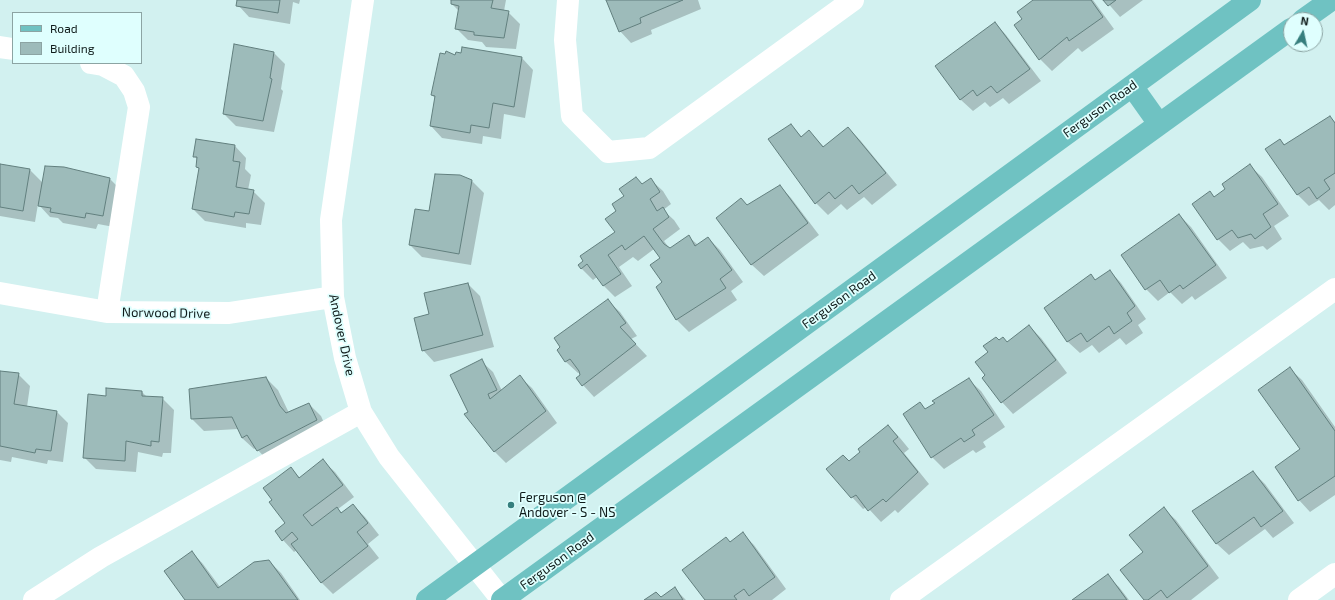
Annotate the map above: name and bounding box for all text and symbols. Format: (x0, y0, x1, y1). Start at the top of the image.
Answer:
legend (12, 12, 142, 64)
north arrow (1283, 12, 1323, 52)
text: N (1300, 14, 1310, 28)
text: Road (50, 21, 78, 35)
text: Building (50, 41, 94, 55)
street label: Ferguson Road (1060, 77, 1140, 141)
street label: Ferguson Road (799, 268, 879, 332)
street label: Andover Drive (326, 293, 358, 377)
street label: Norwood Drive (122, 304, 210, 322)
place label: Ferguson @ Andover - S - NS (519, 490, 615, 521)
marker: Ferguson @ Andover - S - NS (506, 500, 516, 510)
street label: Ferguson Road (517, 529, 597, 593)

